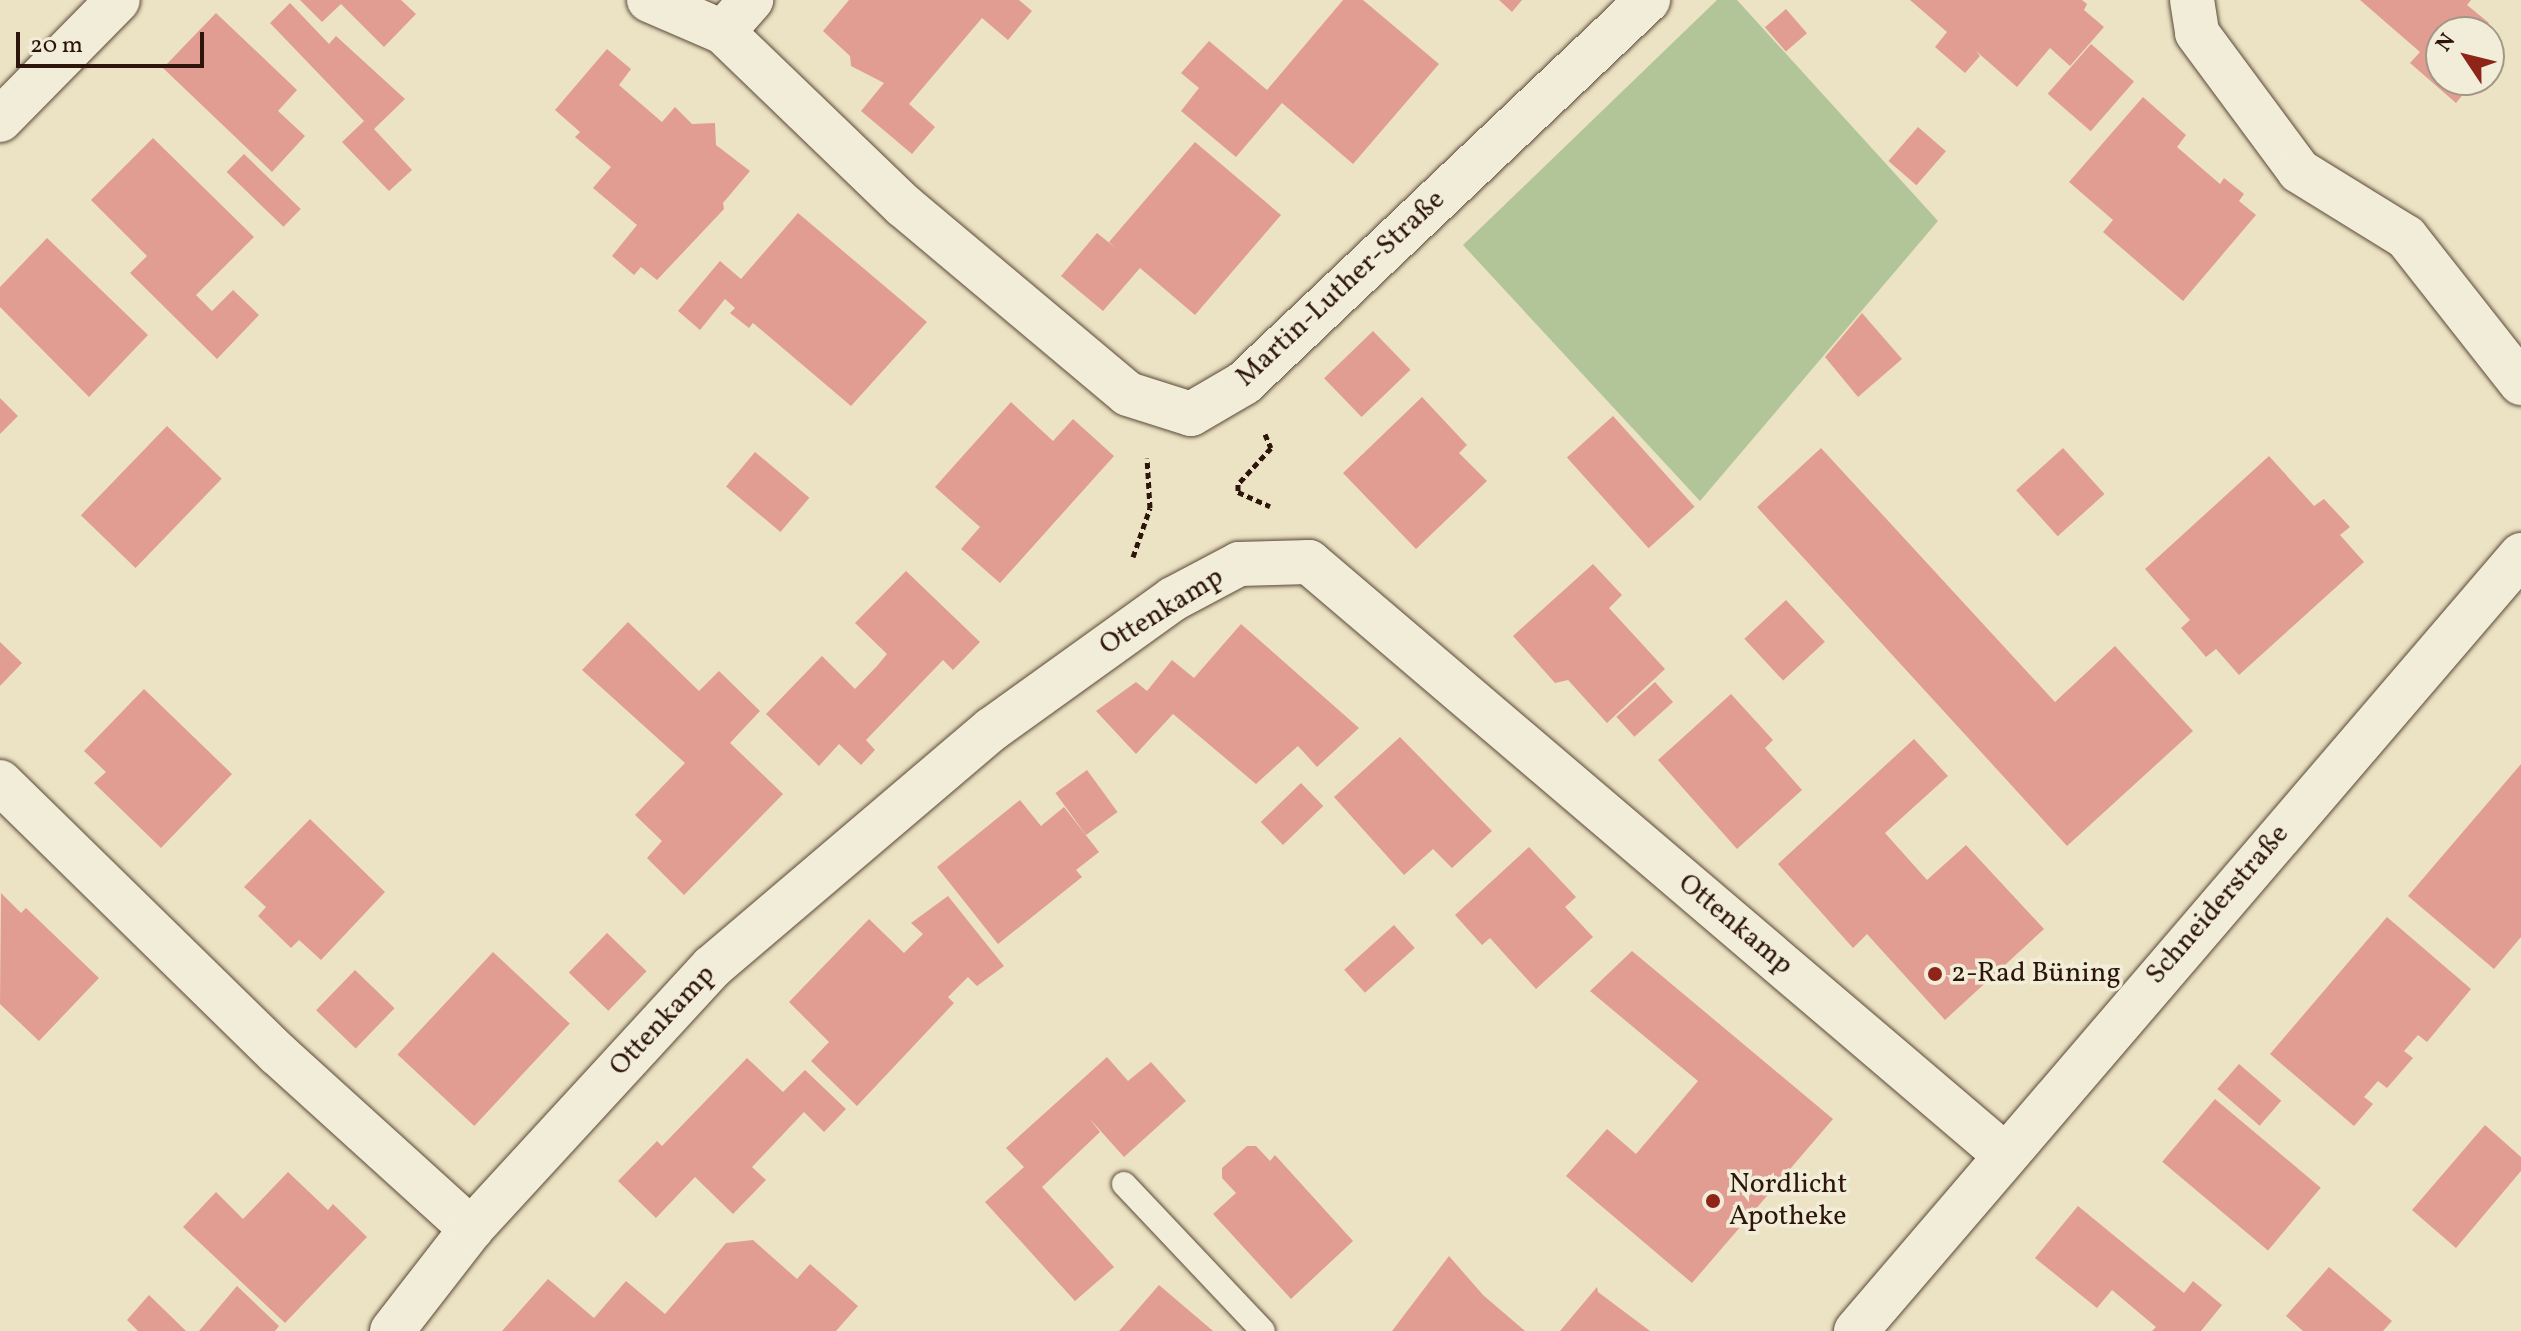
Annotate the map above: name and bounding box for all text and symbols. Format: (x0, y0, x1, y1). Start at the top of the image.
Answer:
scale bar (20, 16, 208, 66)
north arrow (2425, 16, 2505, 96)
text: N (2429, 28, 2464, 59)
text: 20 m (30, 29, 83, 63)
street label: Martin-Luther-Straße (1230, 184, 1452, 394)
street label: Ottenkamp (1094, 561, 1230, 663)
street label: Schneiderstraße (2139, 818, 2297, 992)
street label: Ottenkamp (1671, 867, 1799, 983)
place label: 2-Rad Büning (1951, 957, 2121, 991)
street label: Ottenkamp (603, 959, 723, 1083)
marker: 2-Rad Büning (1926, 965, 1944, 983)
place label: Nordlicht Apotheke (1729, 1168, 1847, 1234)
marker: Nordlicht Apotheke (1704, 1192, 1722, 1210)

